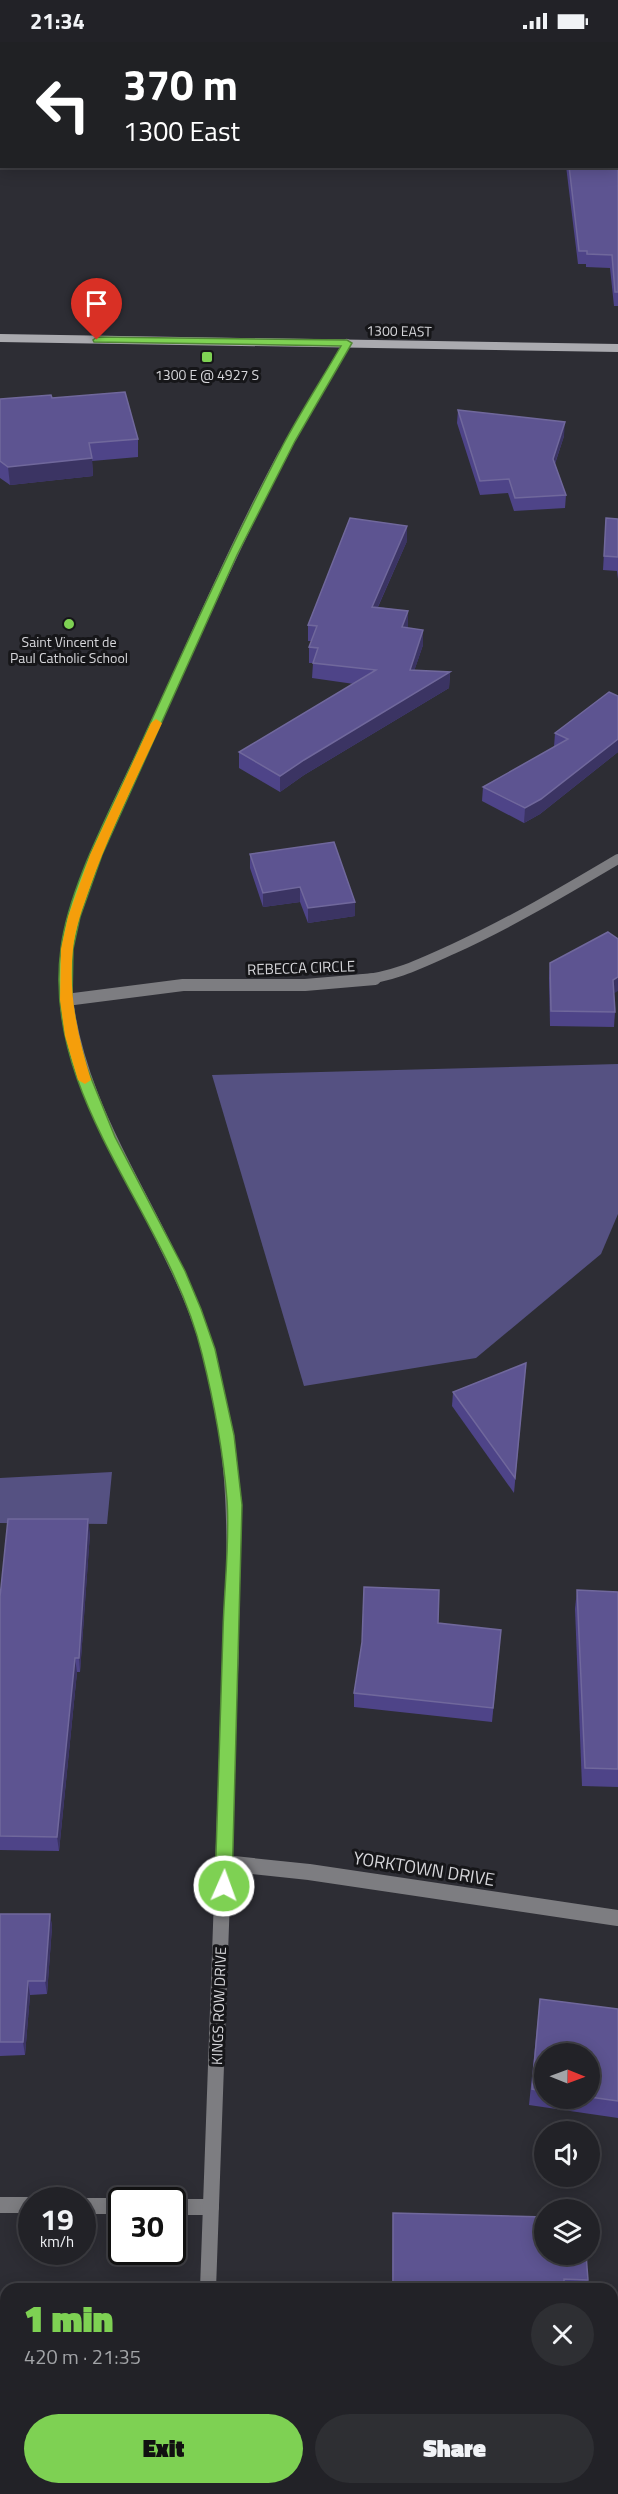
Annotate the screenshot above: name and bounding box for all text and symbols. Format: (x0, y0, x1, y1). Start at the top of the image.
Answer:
text: 21:34 (30, 4, 85, 38)
text: 370 m (123, 52, 238, 116)
icon: left (24, 66, 102, 144)
text: 1300 East (123, 110, 240, 151)
pin (71, 278, 122, 340)
icon: arrive (80, 287, 113, 320)
street label: 1300 EAST (366, 319, 433, 342)
marker: 1300 E @ 4927 S (200, 350, 214, 364)
place label: 1300 E @ 4927 S (155, 364, 259, 385)
marker: Saint Vincent de Paul Catholic School (62, 617, 76, 631)
place label: Saint Vincent de Paul Catholic School (10, 631, 128, 668)
street label: REBECCA CIRCLE (247, 954, 355, 981)
street label: YORKTOWN DRIVE (351, 1844, 497, 1893)
position arrow (192, 1854, 256, 1918)
street label: KINGS ROW DRIVE (205, 1946, 232, 2066)
north arrow (534, 2043, 600, 2109)
map controls (534, 2043, 600, 2265)
button: sound (534, 2121, 600, 2187)
speed limit sign: 30 (108, 2187, 186, 2265)
text: 19 (40, 2196, 74, 2242)
button: layers (534, 2199, 600, 2265)
text: km/h (40, 2230, 74, 2253)
text: 1 min (24, 2291, 113, 2346)
button: close (531, 2303, 594, 2366)
text: 420 m · 21:35 (24, 2341, 141, 2372)
button: Exit (24, 2414, 303, 2483)
button: Share (315, 2414, 594, 2483)

